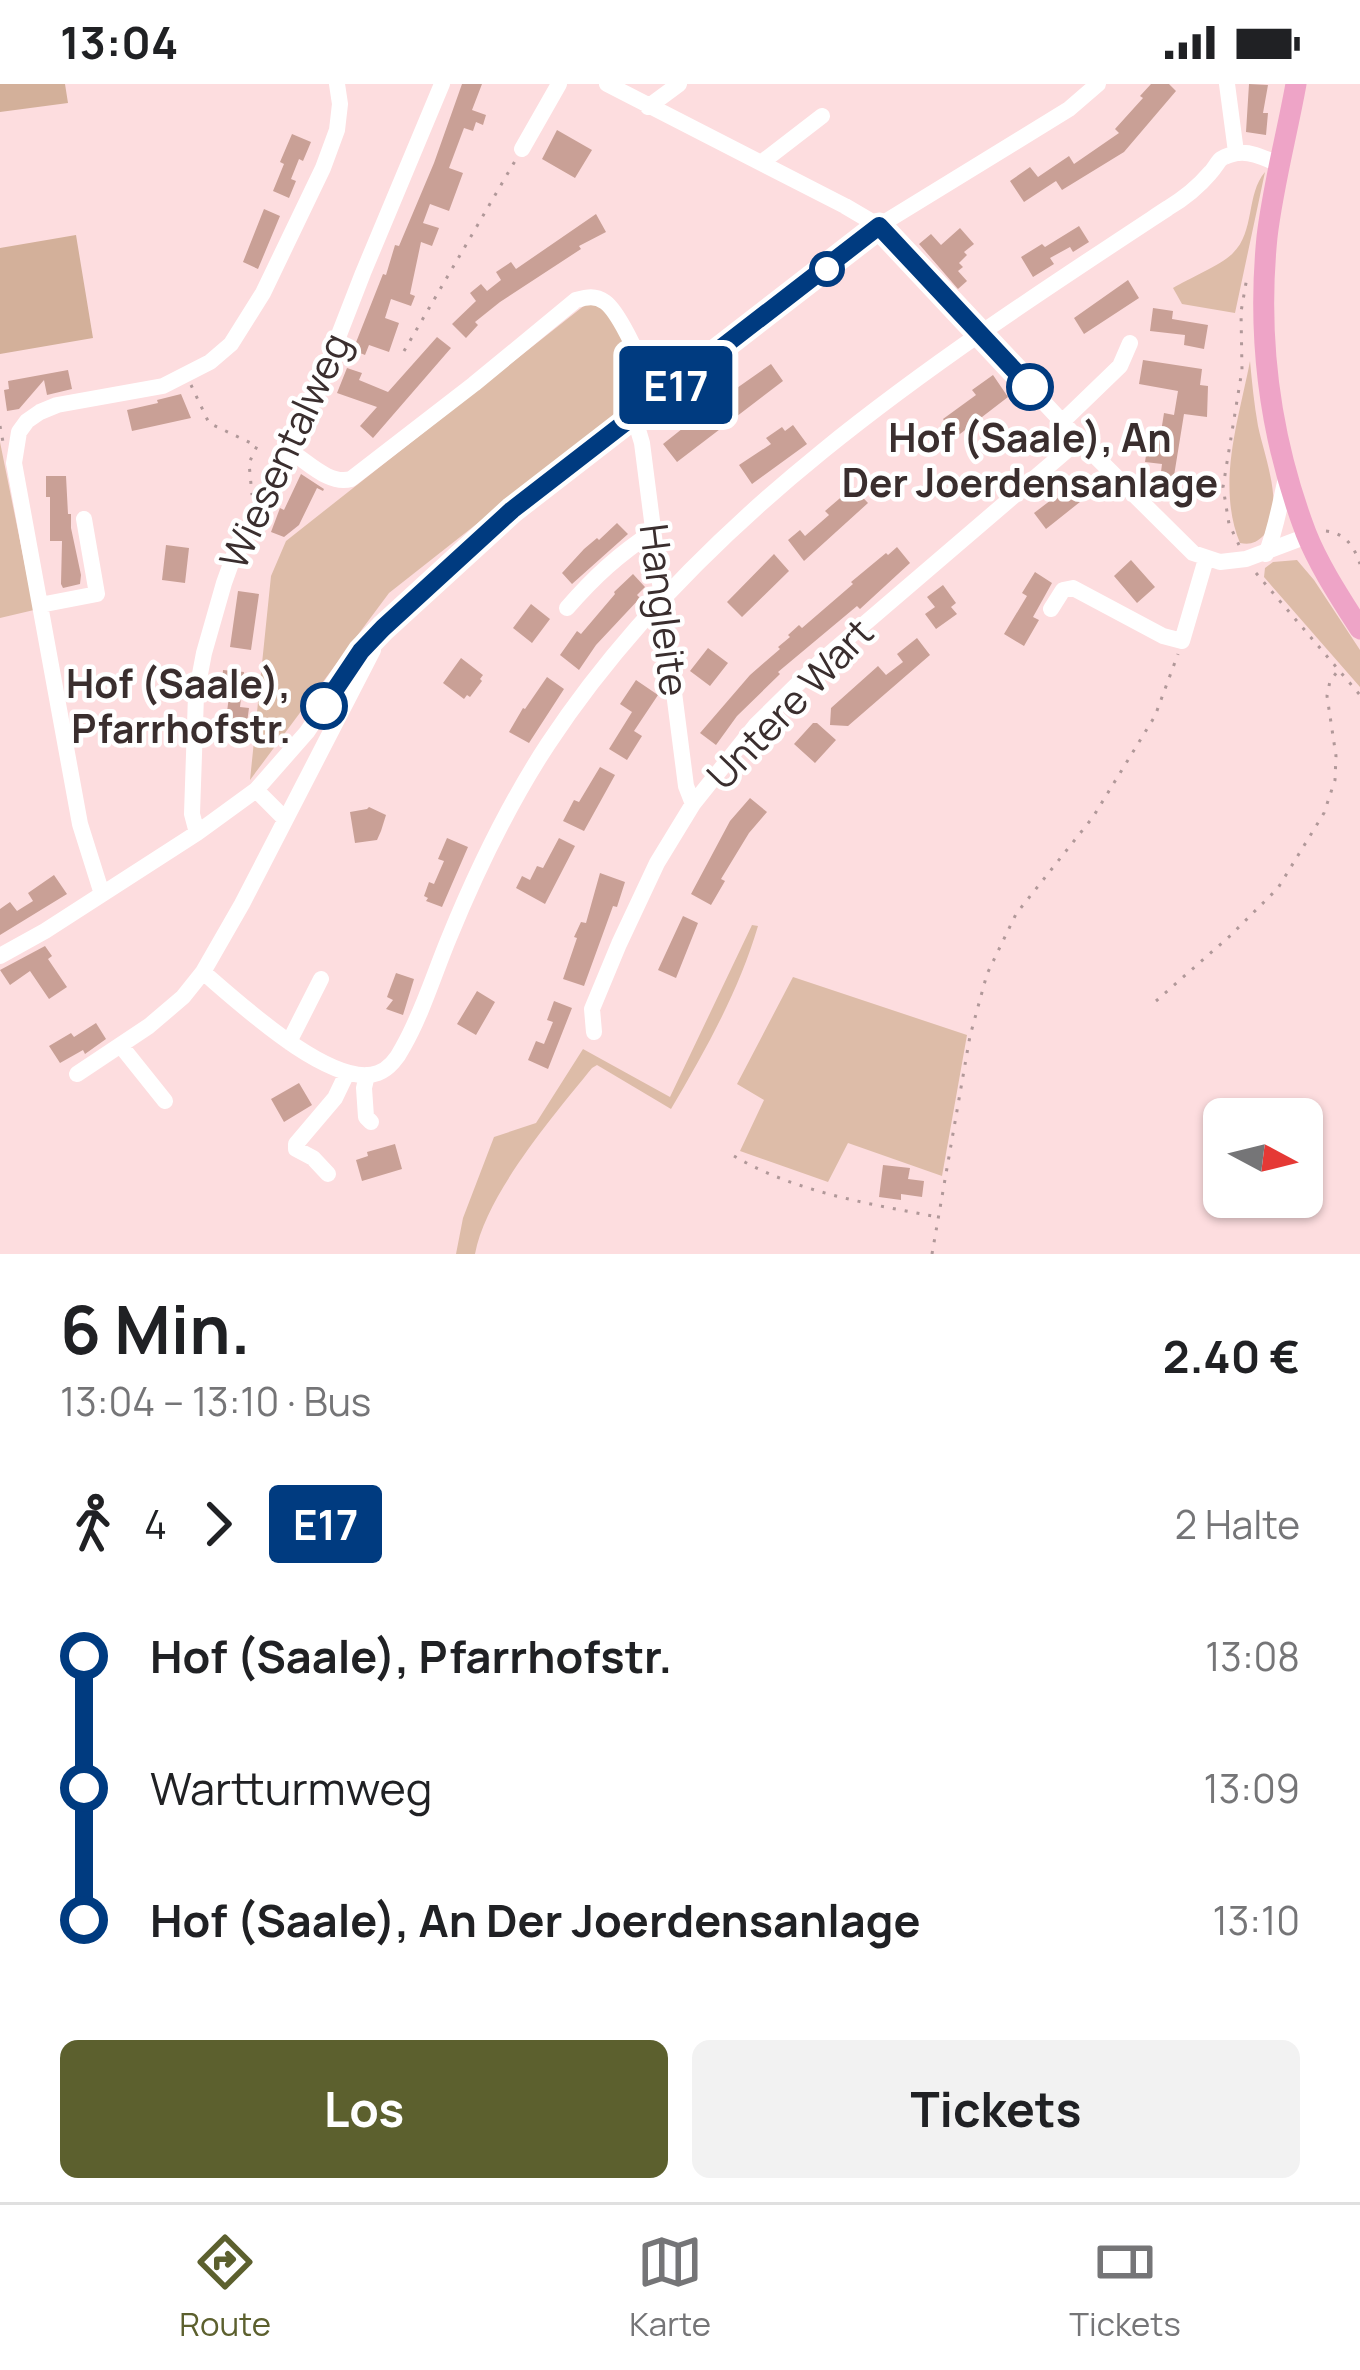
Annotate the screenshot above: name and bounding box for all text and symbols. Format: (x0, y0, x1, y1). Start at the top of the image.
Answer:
text: 13:04 (60, 11, 178, 73)
unlabelled marker (811, 253, 843, 285)
street label: Wiesentalweg (206, 324, 362, 577)
line badge: E17 (607, 346, 745, 424)
text: E17 (643, 356, 709, 414)
marker: Hof (Saale), An Der Joerdensanlage (1008, 365, 1052, 409)
place label: Hof (Saale), An Der Joerdensanlage (842, 410, 1218, 509)
street label: Hangleite (628, 521, 702, 699)
street label: Untere Wart (694, 606, 885, 801)
place label: Hof (Saale), Pfarrhofstr. (66, 656, 291, 755)
marker: Hof (Saale), Pfarrhofstr. (302, 684, 346, 728)
north arrow (1203, 1098, 1323, 1218)
map controls (1203, 1098, 1323, 1218)
text: 6 Min. (60, 1284, 250, 1374)
text: 2.40 € (1163, 1325, 1300, 1387)
text: 13:04 – 13:10 · Bus (60, 1374, 371, 1428)
icon: walk (60, 1491, 126, 1557)
icon: forward (185, 1491, 251, 1557)
text: E17 (293, 1495, 358, 1553)
text: 4 (144, 1497, 167, 1551)
text: 2 Halte (1175, 1497, 1300, 1551)
text: Hof (Saale), Pfarrhofstr. (150, 1625, 672, 1687)
text: 13:08 (1205, 1629, 1300, 1683)
text: Wartturmweg (150, 1757, 432, 1819)
text: 13:09 (1204, 1761, 1300, 1815)
text: Hof (Saale), An Der Joerdensanlage (150, 1889, 921, 1951)
text: 13:10 (1213, 1893, 1300, 1947)
button: Los (60, 2040, 668, 2178)
button: Tickets (692, 2040, 1300, 2178)
tab: Route (179, 2229, 271, 2346)
tab: Karte (629, 2229, 711, 2346)
tab: Tickets (1069, 2229, 1181, 2346)

